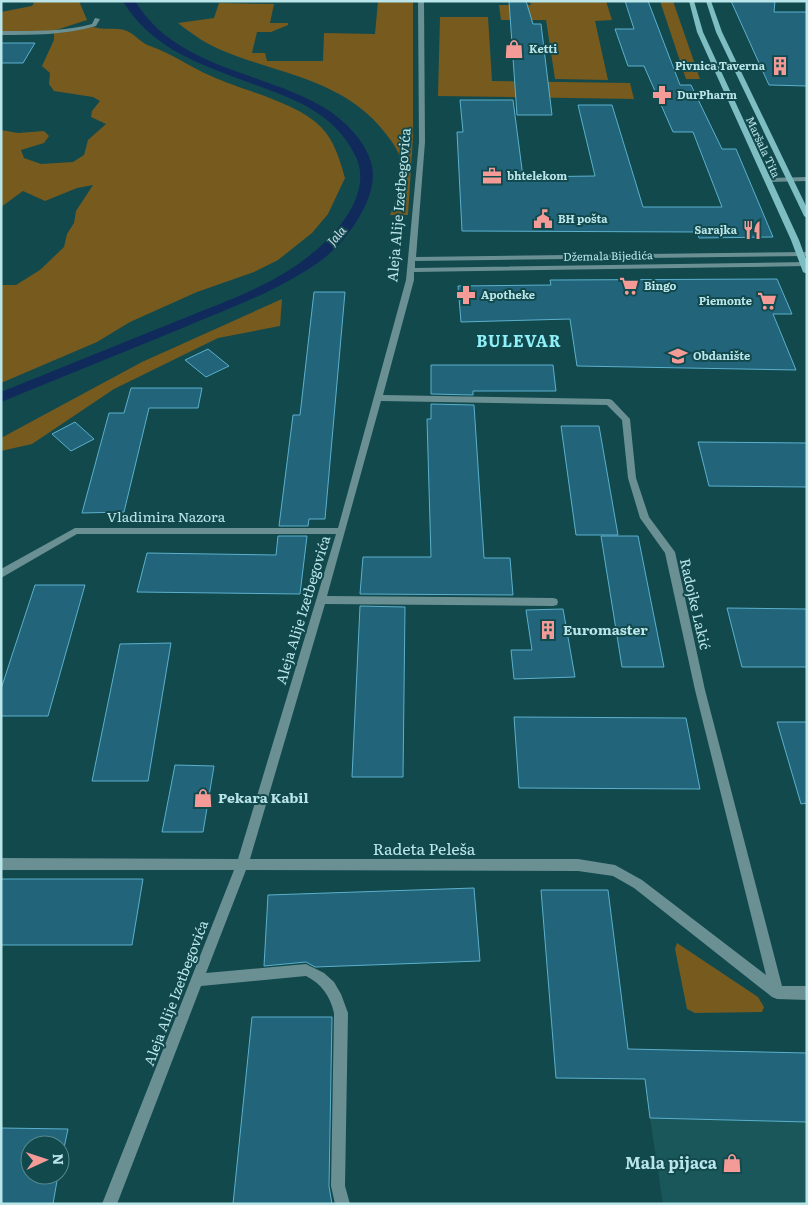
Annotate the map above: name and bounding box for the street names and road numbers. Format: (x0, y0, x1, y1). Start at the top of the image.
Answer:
street label: Maršala Tita (743, 113, 785, 180)
street label: Aleja Alije Izetbegovića (381, 127, 415, 283)
street label: Džemala Bijedića (563, 246, 653, 264)
street label: Vladimira Nazora (107, 506, 226, 526)
street label: Aleja Alije Izetbegovića (270, 532, 334, 687)
street label: Radojke Lakić (676, 556, 716, 651)
street label: Radeta Peleša (373, 836, 476, 860)
street label: Aleja Alije Izetbegovića (138, 916, 212, 1068)

